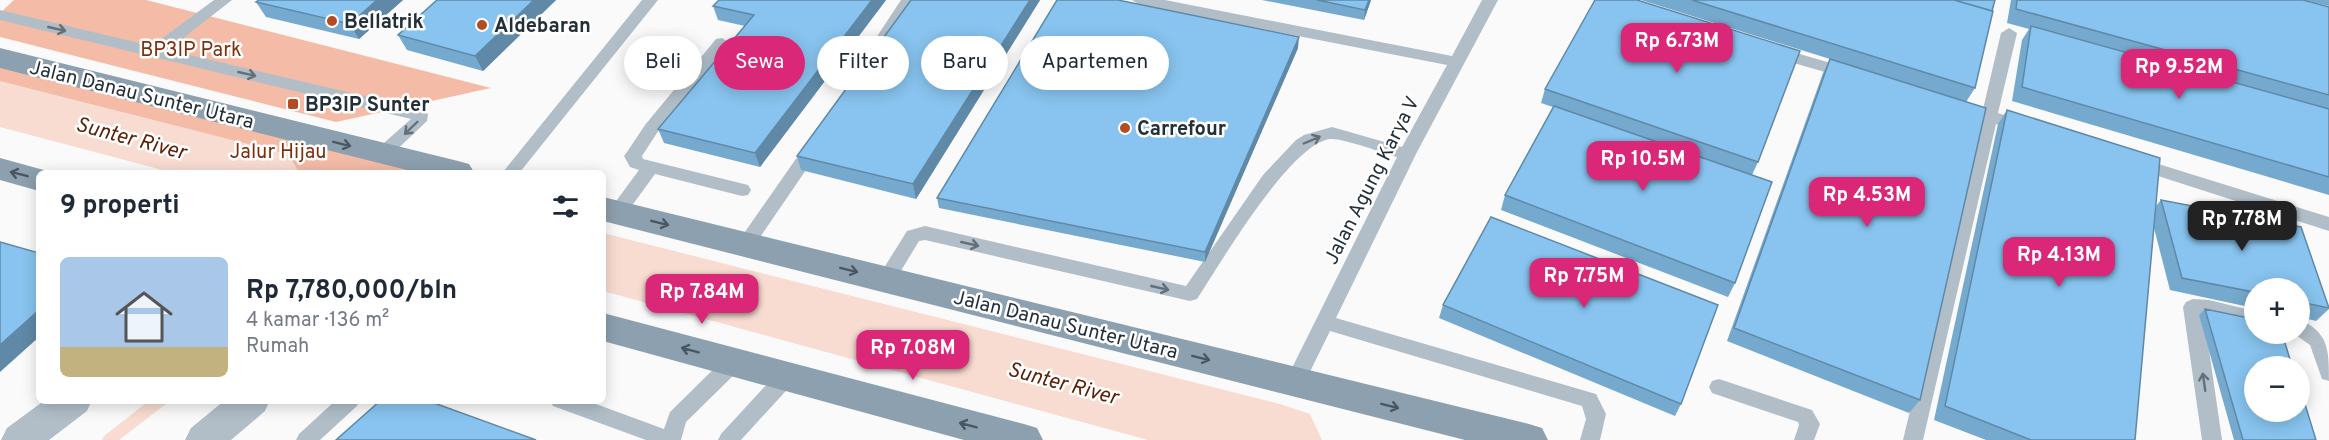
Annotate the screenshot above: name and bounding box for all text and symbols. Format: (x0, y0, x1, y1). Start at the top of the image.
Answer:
place label: Bellatrik (344, 10, 424, 36)
marker: Bellatrik (325, 14, 339, 28)
place label: Aldebaran (494, 14, 591, 40)
marker: Aldebaran (475, 18, 489, 32)
one-way arrow (47, 23, 66, 35)
pin: Rp 6.73M (1615, 23, 1739, 74)
text: Rp 6.73M (1635, 29, 1719, 55)
chip: Beli (624, 36, 702, 90)
chip: Sewa (714, 36, 805, 90)
chip: Filter (817, 36, 909, 90)
chip: Baru (921, 36, 1008, 90)
chip: Apartemen (1020, 36, 1169, 90)
park label: BP3IP Park (140, 38, 242, 64)
pin: Rp 9.52M (2117, 49, 2241, 100)
street label: Jalan Danau Sunter Utara (27, 55, 256, 136)
text: Rp 9.52M (2135, 55, 2223, 81)
one-way arrow (237, 69, 256, 81)
street label: Jalan Agung Karya V (1319, 92, 1426, 269)
place label: BP3IP Sunter (305, 93, 430, 119)
marker: BP3IP Sunter (286, 97, 300, 111)
water label: Sunter River (72, 112, 191, 168)
place label: Carrefour (1137, 117, 1227, 143)
one-way arrow (404, 121, 419, 136)
marker: Carrefour (1118, 121, 1132, 135)
one-way arrow (1302, 134, 1320, 145)
one-way arrow (332, 138, 351, 150)
park label: Jalur Hijau (229, 140, 327, 166)
pin: Rp 10.5M (1581, 141, 1705, 192)
text: Rp 10.5M (1601, 147, 1685, 173)
one-way arrow (10, 168, 29, 180)
pin: Rp 4.53M (1805, 177, 1929, 228)
text: Rp 4.53M (1823, 183, 1911, 209)
text: 9 properti (60, 190, 180, 223)
icon: filters (549, 190, 582, 223)
pin: Rp 7.78M (2180, 201, 2304, 252)
text: Rp 7.78M (2202, 207, 2282, 233)
one-way arrow (650, 218, 669, 230)
pin: Rp 4.13M (1997, 237, 2121, 288)
one-way arrow (960, 239, 980, 250)
text: Rp 4.13M (2017, 243, 2101, 269)
pin: Rp 7.75M (1522, 258, 1646, 309)
text: Rp 7.75M (1544, 264, 1624, 290)
one-way arrow (839, 265, 858, 277)
pin: Rp 7.84M (640, 274, 764, 325)
text: Rp 7,780,000/bln (246, 275, 457, 308)
map controls (2244, 278, 2310, 422)
button: + (2244, 278, 2310, 344)
text: Rp 7.84M (659, 280, 745, 306)
icon: home (108, 281, 180, 353)
one-way arrow (1151, 282, 1170, 294)
street label: Jalan Danau Sunter Utara (951, 285, 1180, 366)
text: 4 kamar · 136 m² (246, 308, 389, 334)
pin: Rp 7.08M (851, 330, 975, 381)
text: Rumah (246, 334, 309, 360)
text: Rp 7.08M (870, 336, 956, 362)
one-way arrow (681, 344, 700, 355)
one-way arrow (1191, 353, 1210, 365)
button: − (2244, 356, 2310, 422)
water label: Sunter River (1004, 357, 1123, 413)
one-way arrow (2198, 373, 2209, 392)
one-way arrow (1381, 400, 1400, 412)
one-way arrow (959, 419, 978, 430)

